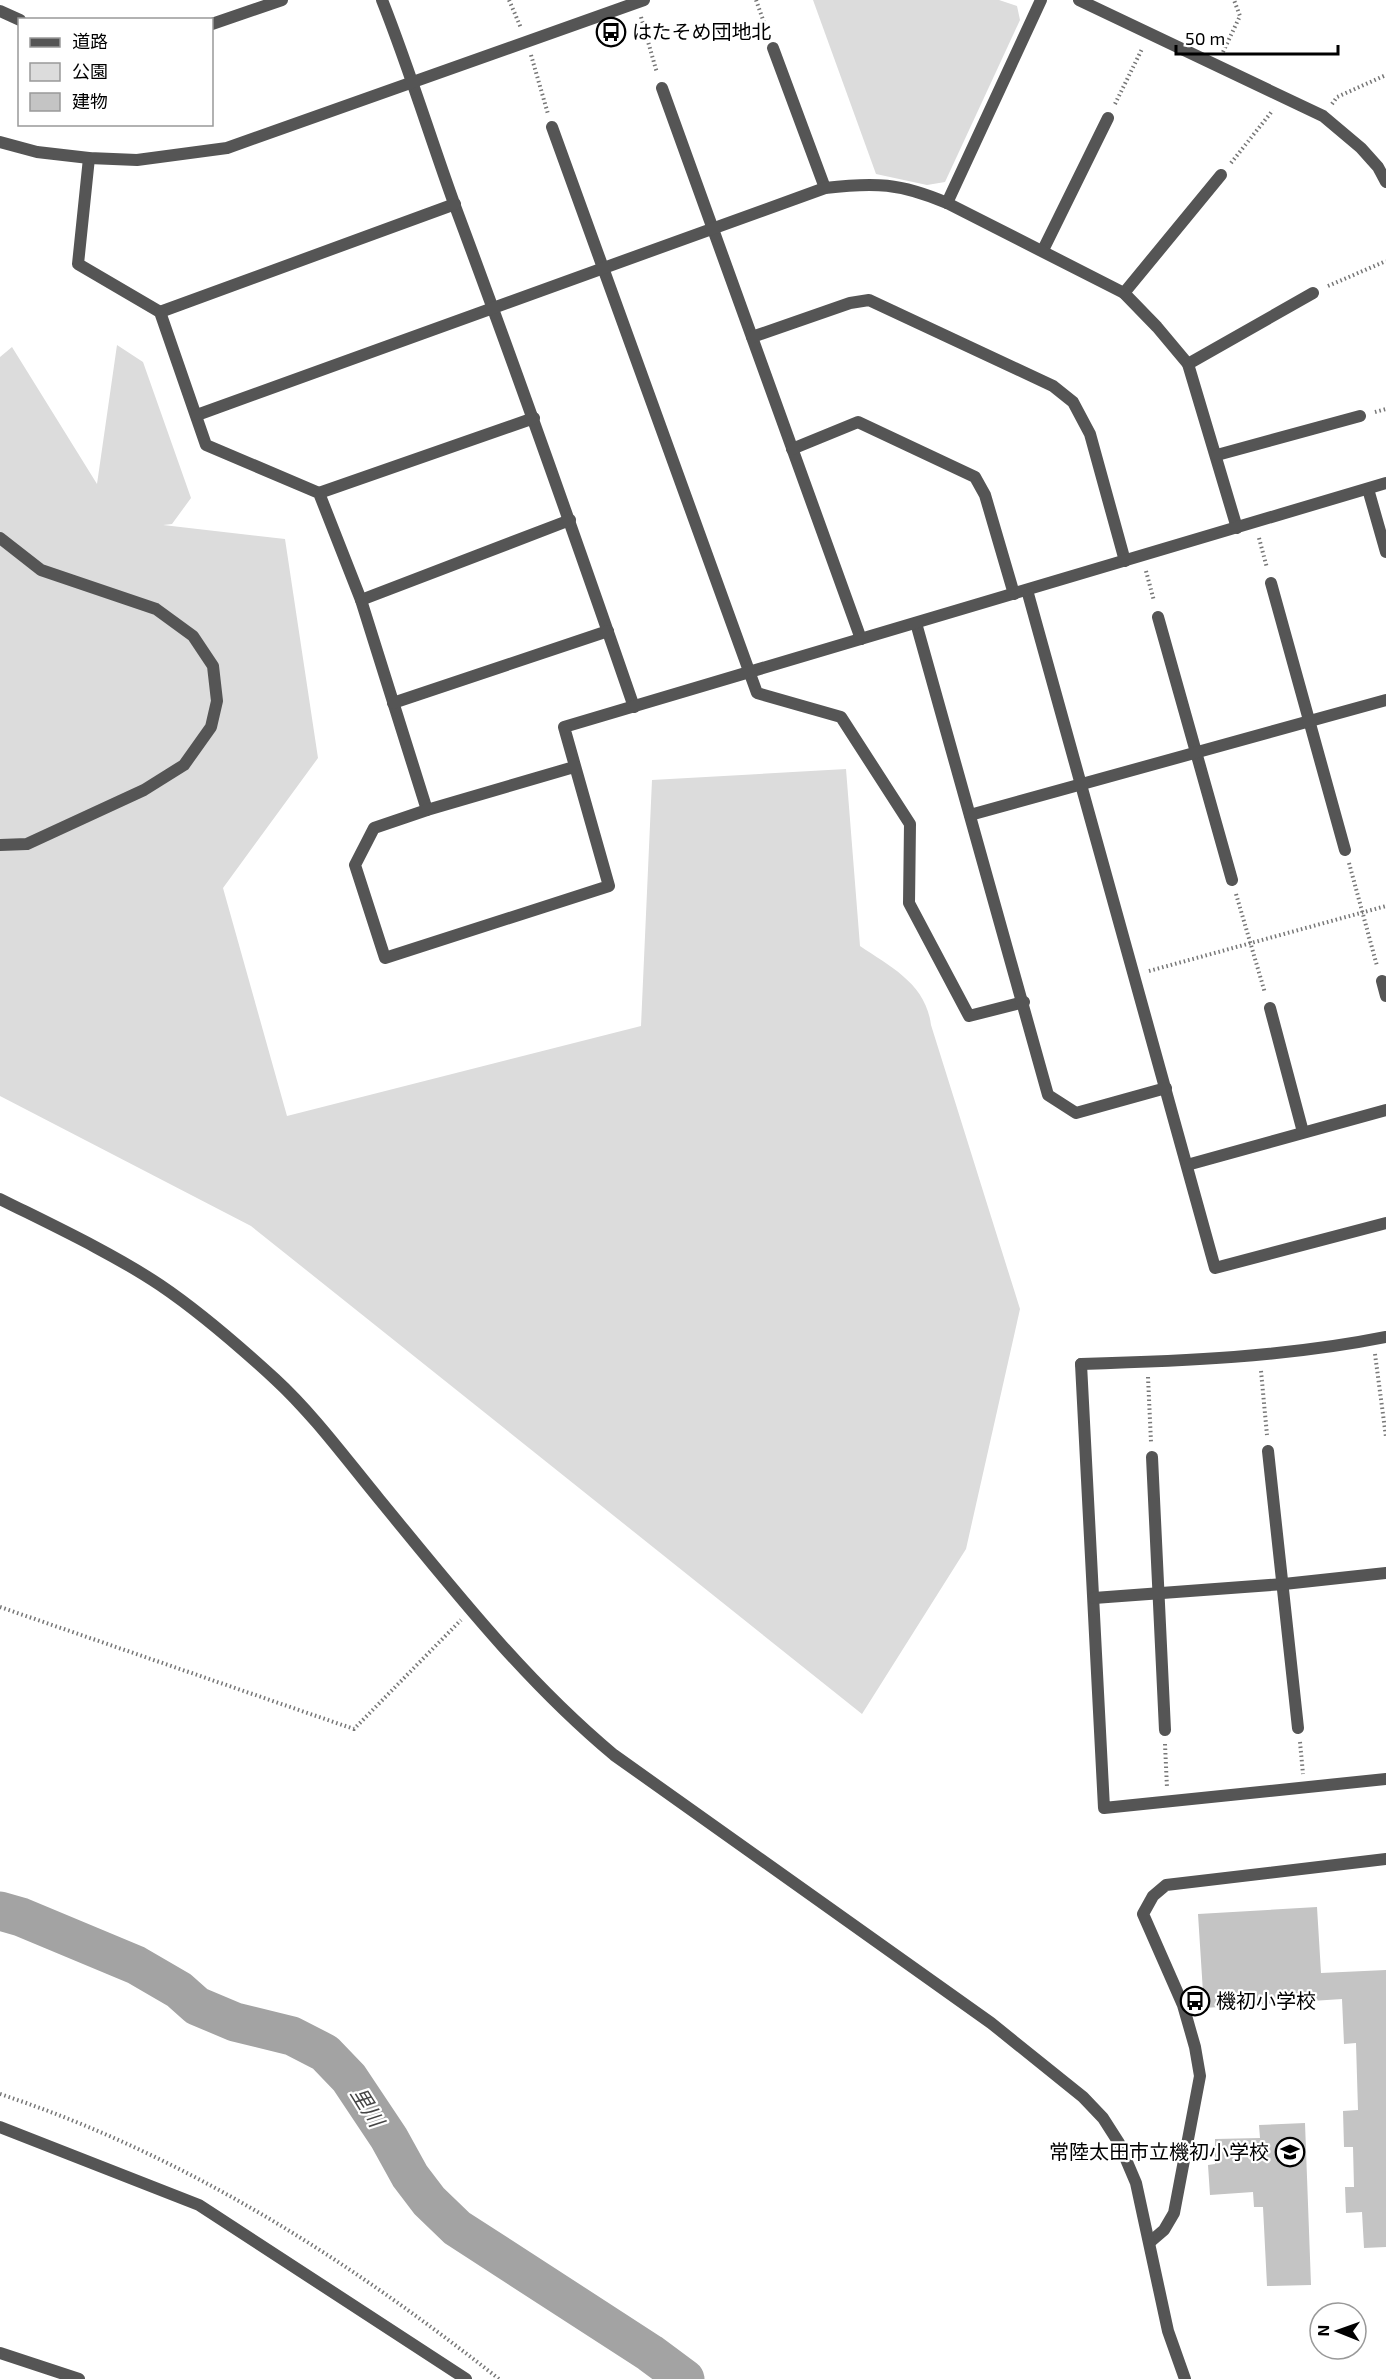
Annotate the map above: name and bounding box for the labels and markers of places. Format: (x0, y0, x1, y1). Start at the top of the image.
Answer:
bus stop icon: はたそめ団地北 (595, 16, 627, 48)
place label: はたそめ団地北 (632, 19, 772, 43)
bus stop icon: 機初小学校 (1179, 1985, 1211, 2017)
place label: 機初小学校 (1216, 1988, 1316, 2012)
school or university icon: 常陸太田市立機初小学校 (1274, 2136, 1306, 2168)
place label: 常陸太田市立機初小学校 (1049, 2139, 1269, 2163)

